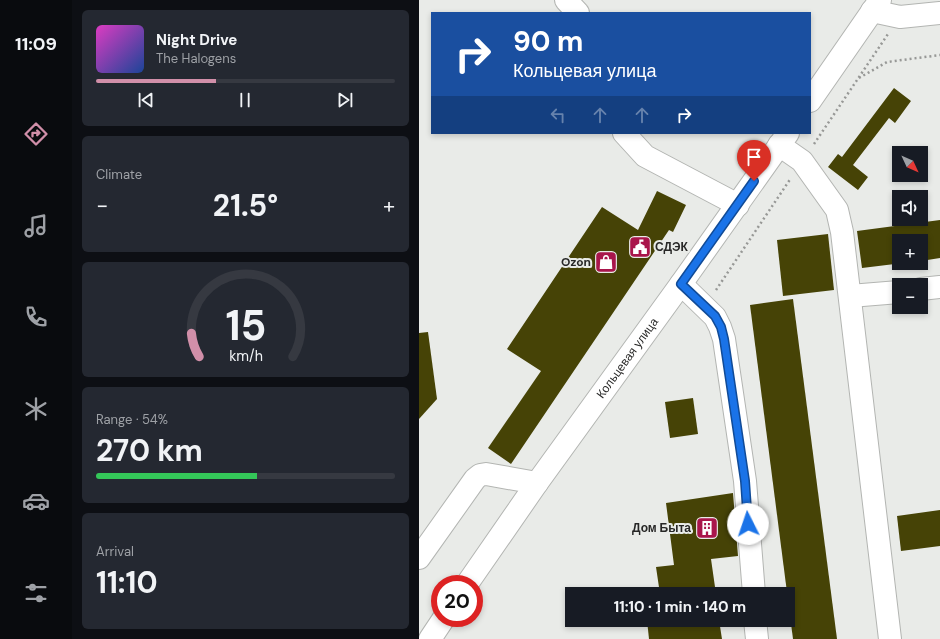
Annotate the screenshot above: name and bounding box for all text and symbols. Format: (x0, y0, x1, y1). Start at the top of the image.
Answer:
text: 90 m (513, 23, 583, 60)
icon: right (447, 28, 499, 80)
text: Night Drive (156, 30, 237, 50)
text: 11:09 (15, 32, 57, 56)
text: The Halogens (156, 50, 236, 67)
text: Кольцевая улица (513, 59, 657, 83)
icon: previous (135, 89, 157, 111)
icon: pause (234, 89, 256, 111)
icon: next (334, 89, 356, 111)
icon: left (547, 104, 569, 126)
icon: ahead (589, 104, 611, 126)
icon: ahead (631, 104, 653, 126)
icon: right (673, 104, 695, 126)
icon: directions (22, 120, 50, 148)
pin (737, 140, 771, 181)
icon: arrive (743, 146, 765, 168)
north arrow (892, 146, 928, 182)
map controls (892, 146, 928, 314)
text: Climate (96, 166, 142, 183)
text: 21.5° (213, 186, 278, 225)
button: sound (892, 190, 928, 226)
text: − (96, 191, 108, 220)
text: + (383, 191, 395, 220)
icon: music (22, 212, 50, 240)
public building icon: СДЭК (627, 234, 653, 260)
button: + (892, 234, 928, 270)
place label: СДЭК (655, 239, 689, 255)
shop icon: Ozon (593, 249, 619, 275)
place label: Ozon (561, 254, 591, 270)
button: − (892, 278, 928, 314)
text: 15 (225, 299, 266, 353)
icon: phone (22, 303, 50, 331)
street label: Кольцевая улица (593, 314, 662, 402)
text: km/h (229, 347, 262, 365)
icon: climate (22, 395, 50, 423)
text: Range · 54% (96, 411, 168, 428)
text: 270 km (96, 431, 203, 470)
icon: car (22, 487, 50, 515)
position arrow (727, 503, 769, 545)
building icon: Дом Быта (694, 515, 720, 541)
place label: Дом Быта (632, 520, 691, 536)
text: Arrival (96, 543, 134, 560)
text: 11:10 (96, 563, 158, 602)
speed limit sign: 20 (431, 575, 483, 627)
icon: filters (22, 579, 50, 607)
text: 11:10 · 1 min · 140 m (614, 597, 746, 617)

